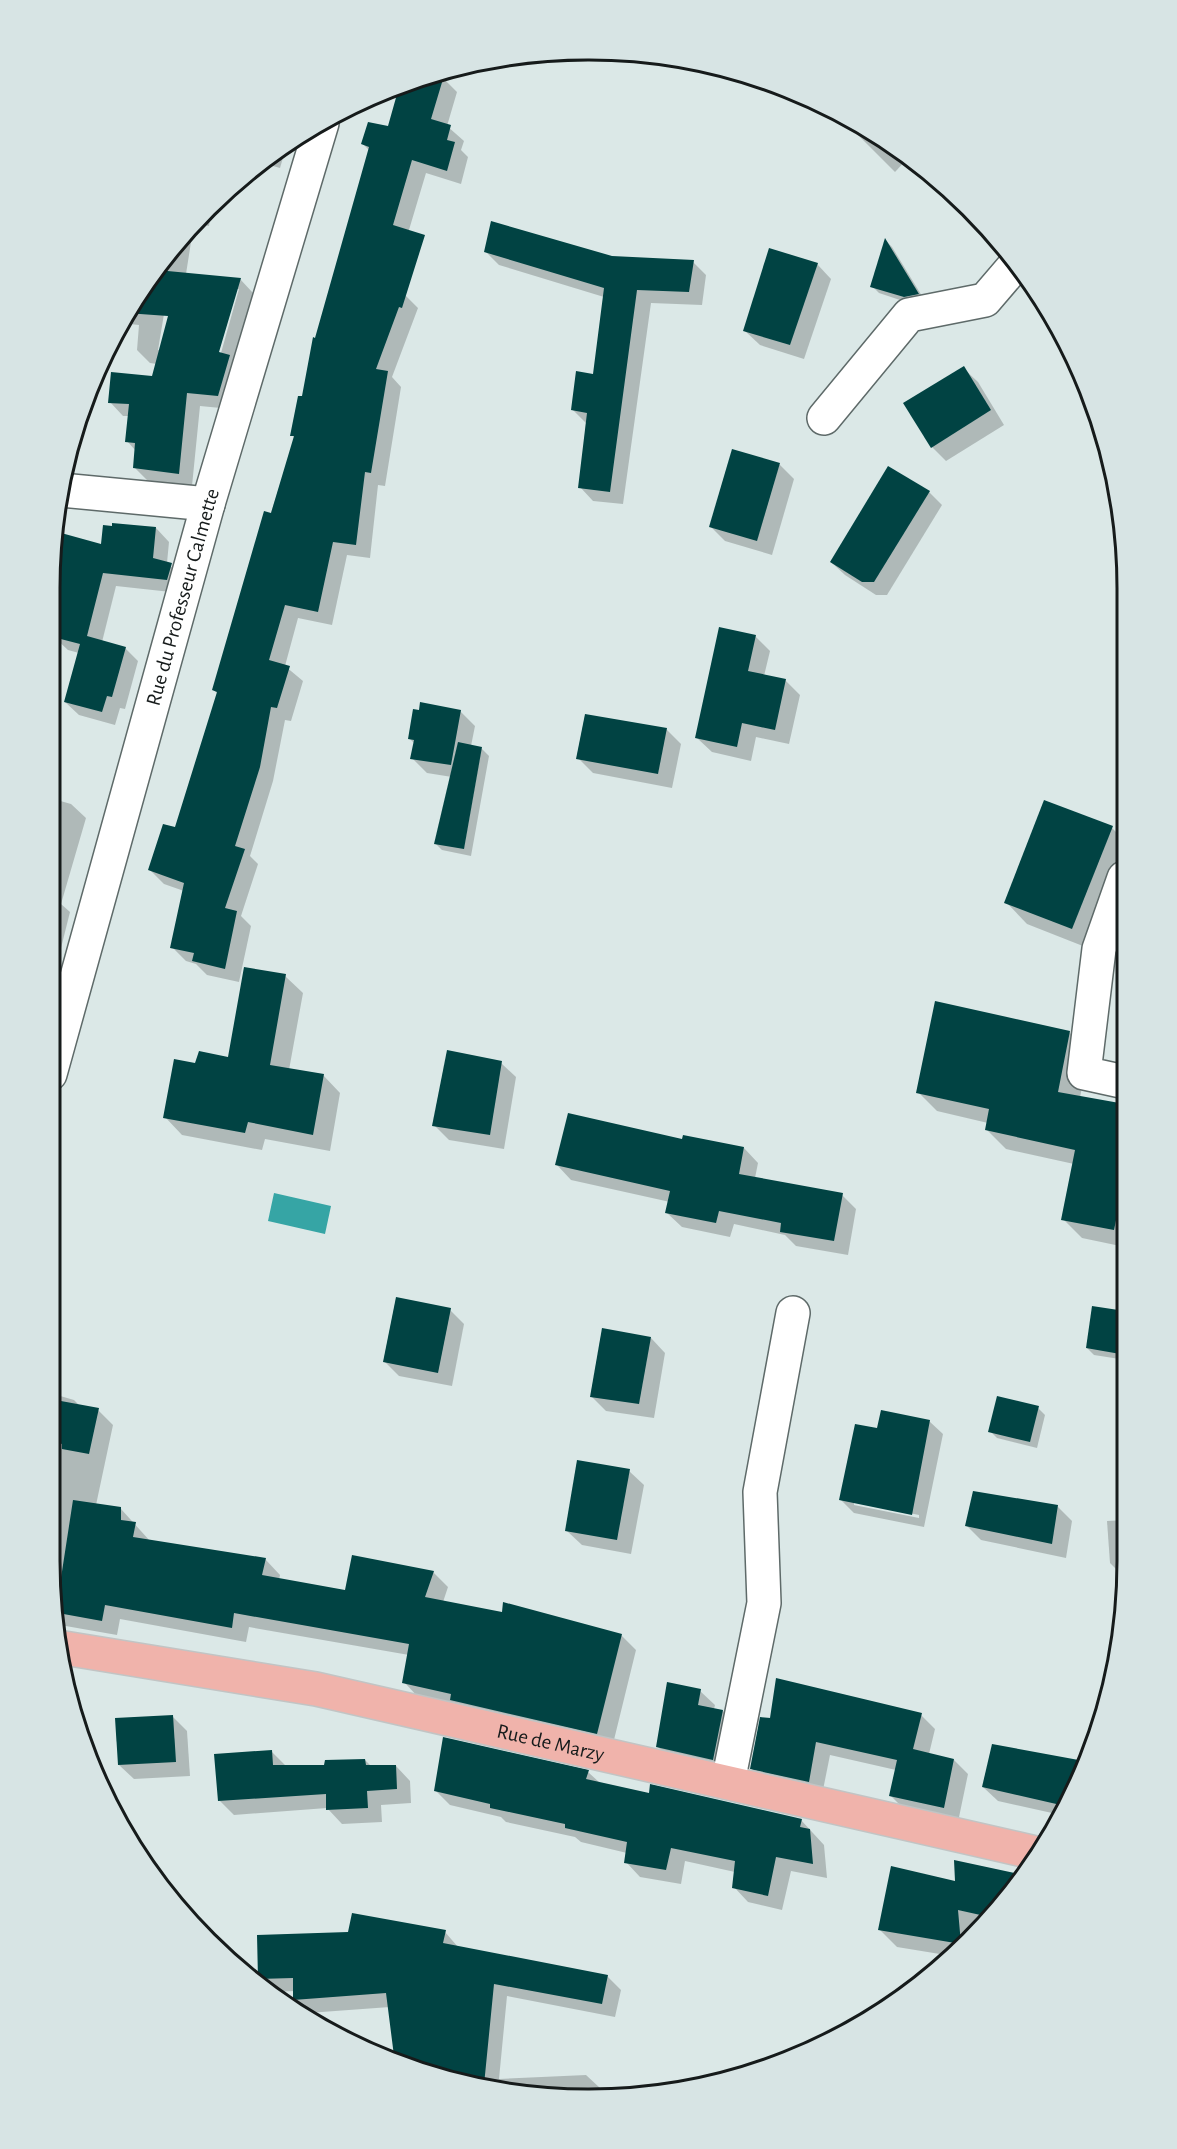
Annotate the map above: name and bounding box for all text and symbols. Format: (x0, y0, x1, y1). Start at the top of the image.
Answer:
street label: Rue du Professeur Calmette (143, 486, 223, 708)
street label: Rue de Marzy (495, 1721, 606, 1765)

